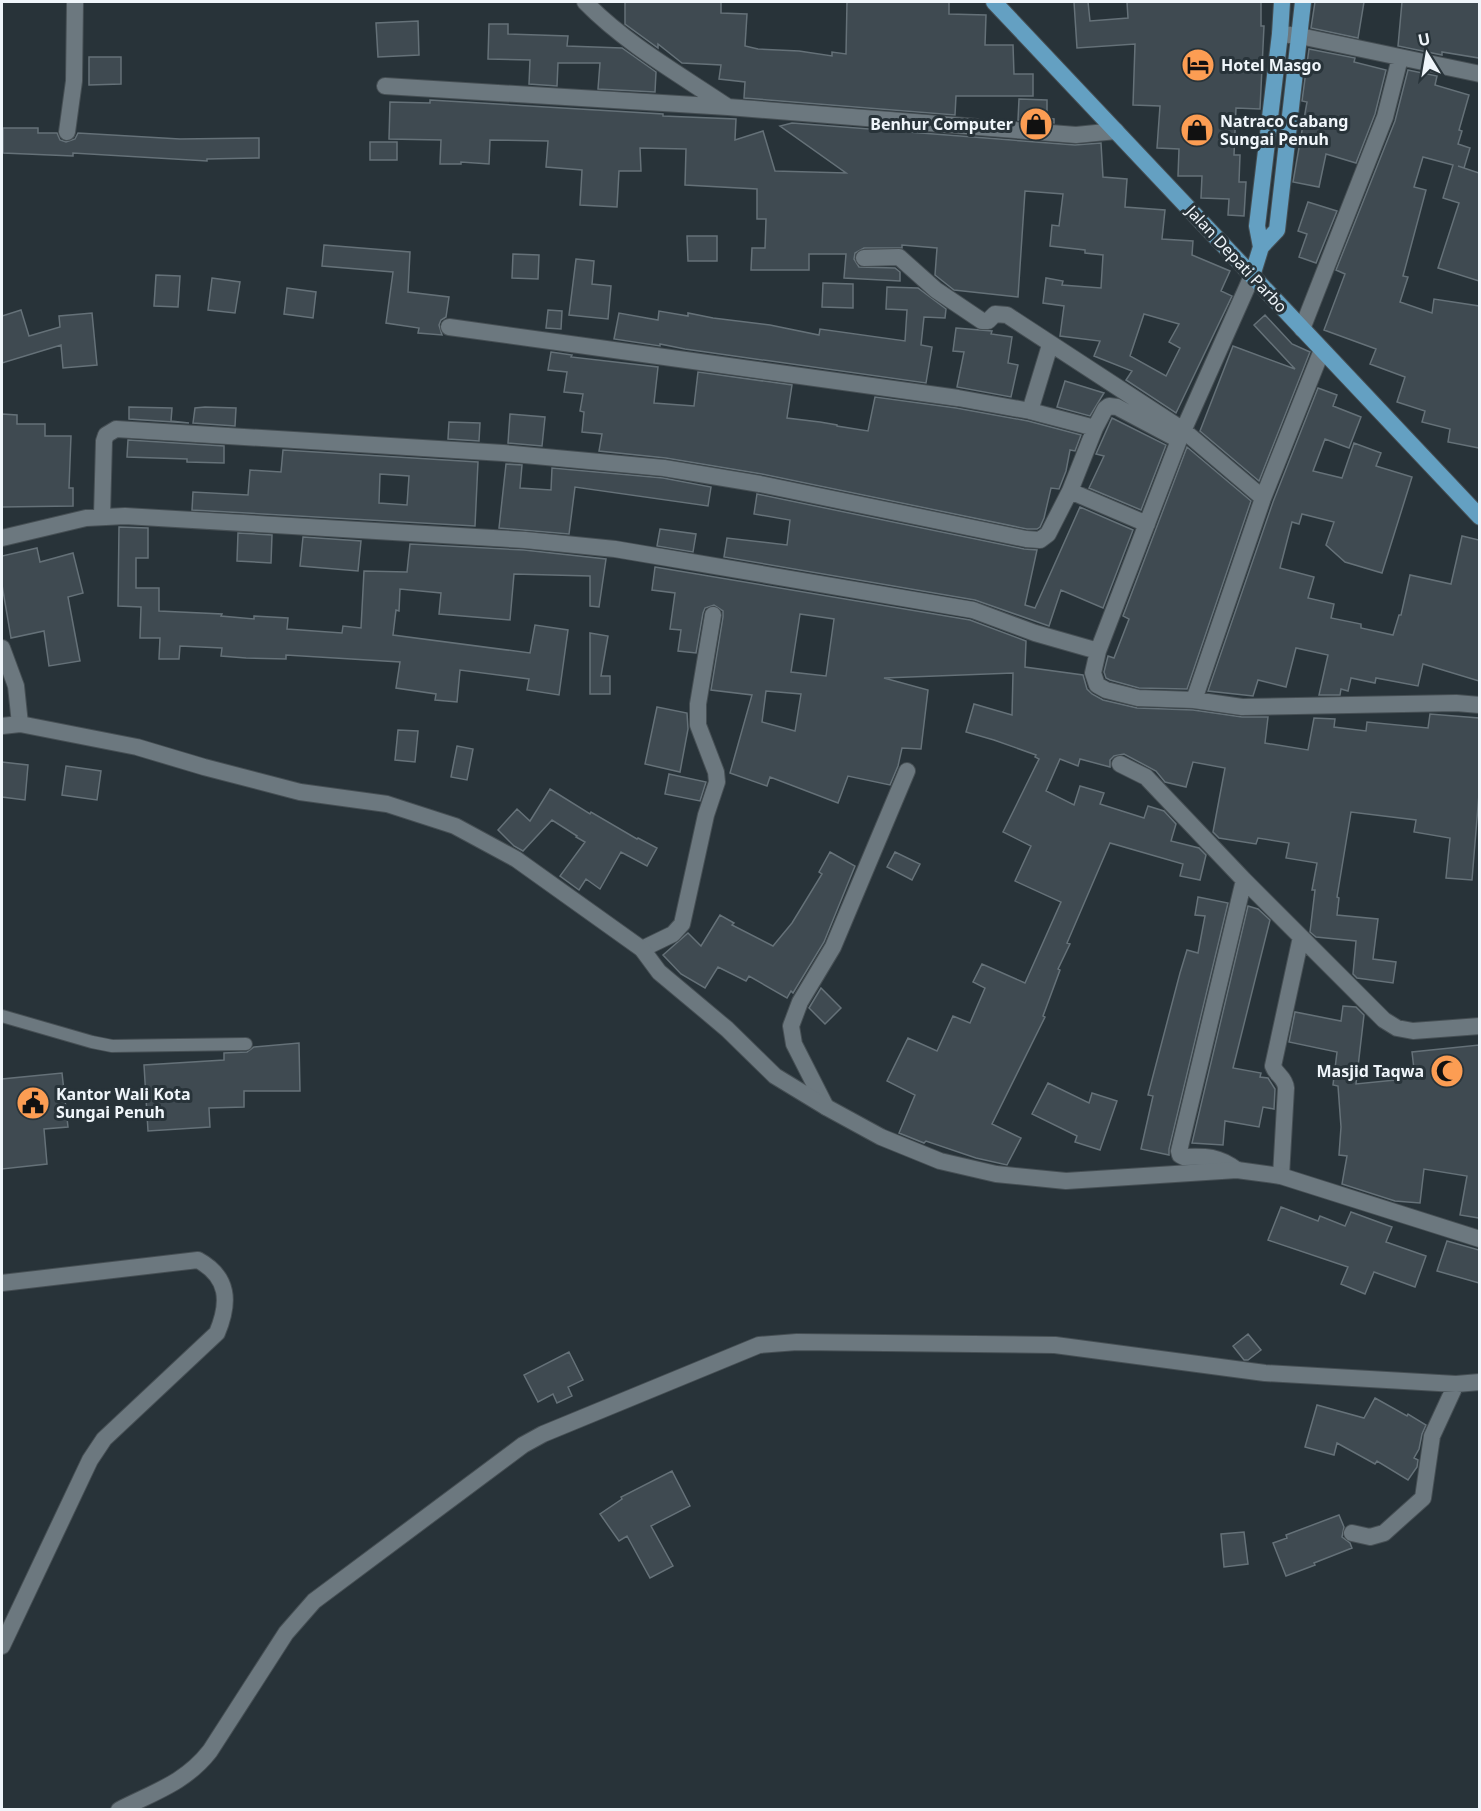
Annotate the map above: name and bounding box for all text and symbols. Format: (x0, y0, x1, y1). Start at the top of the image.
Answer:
north arrow (1397, 24, 1457, 84)
text: U (1416, 27, 1432, 51)
hotel icon: Hotel Masgo (1180, 47, 1216, 83)
place label: Hotel Masgo (1221, 54, 1321, 76)
shop icon: Benhur Computer (1018, 106, 1054, 142)
place label: Natraco Cabang Sungai Penuh (1220, 110, 1348, 150)
shop icon: Natraco Cabang Sungai Penuh (1179, 112, 1215, 148)
place label: Benhur Computer (870, 113, 1013, 135)
street label: Jalan Depati Parbo (1180, 199, 1292, 317)
mosque icon: Masjid Taqwa (1429, 1053, 1465, 1089)
place label: Masjid Taqwa (1317, 1060, 1424, 1082)
place label: Kantor Wali Kota Sungai Penuh (56, 1083, 190, 1123)
public building icon: Kantor Wali Kota Sungai Penuh (15, 1085, 51, 1121)

